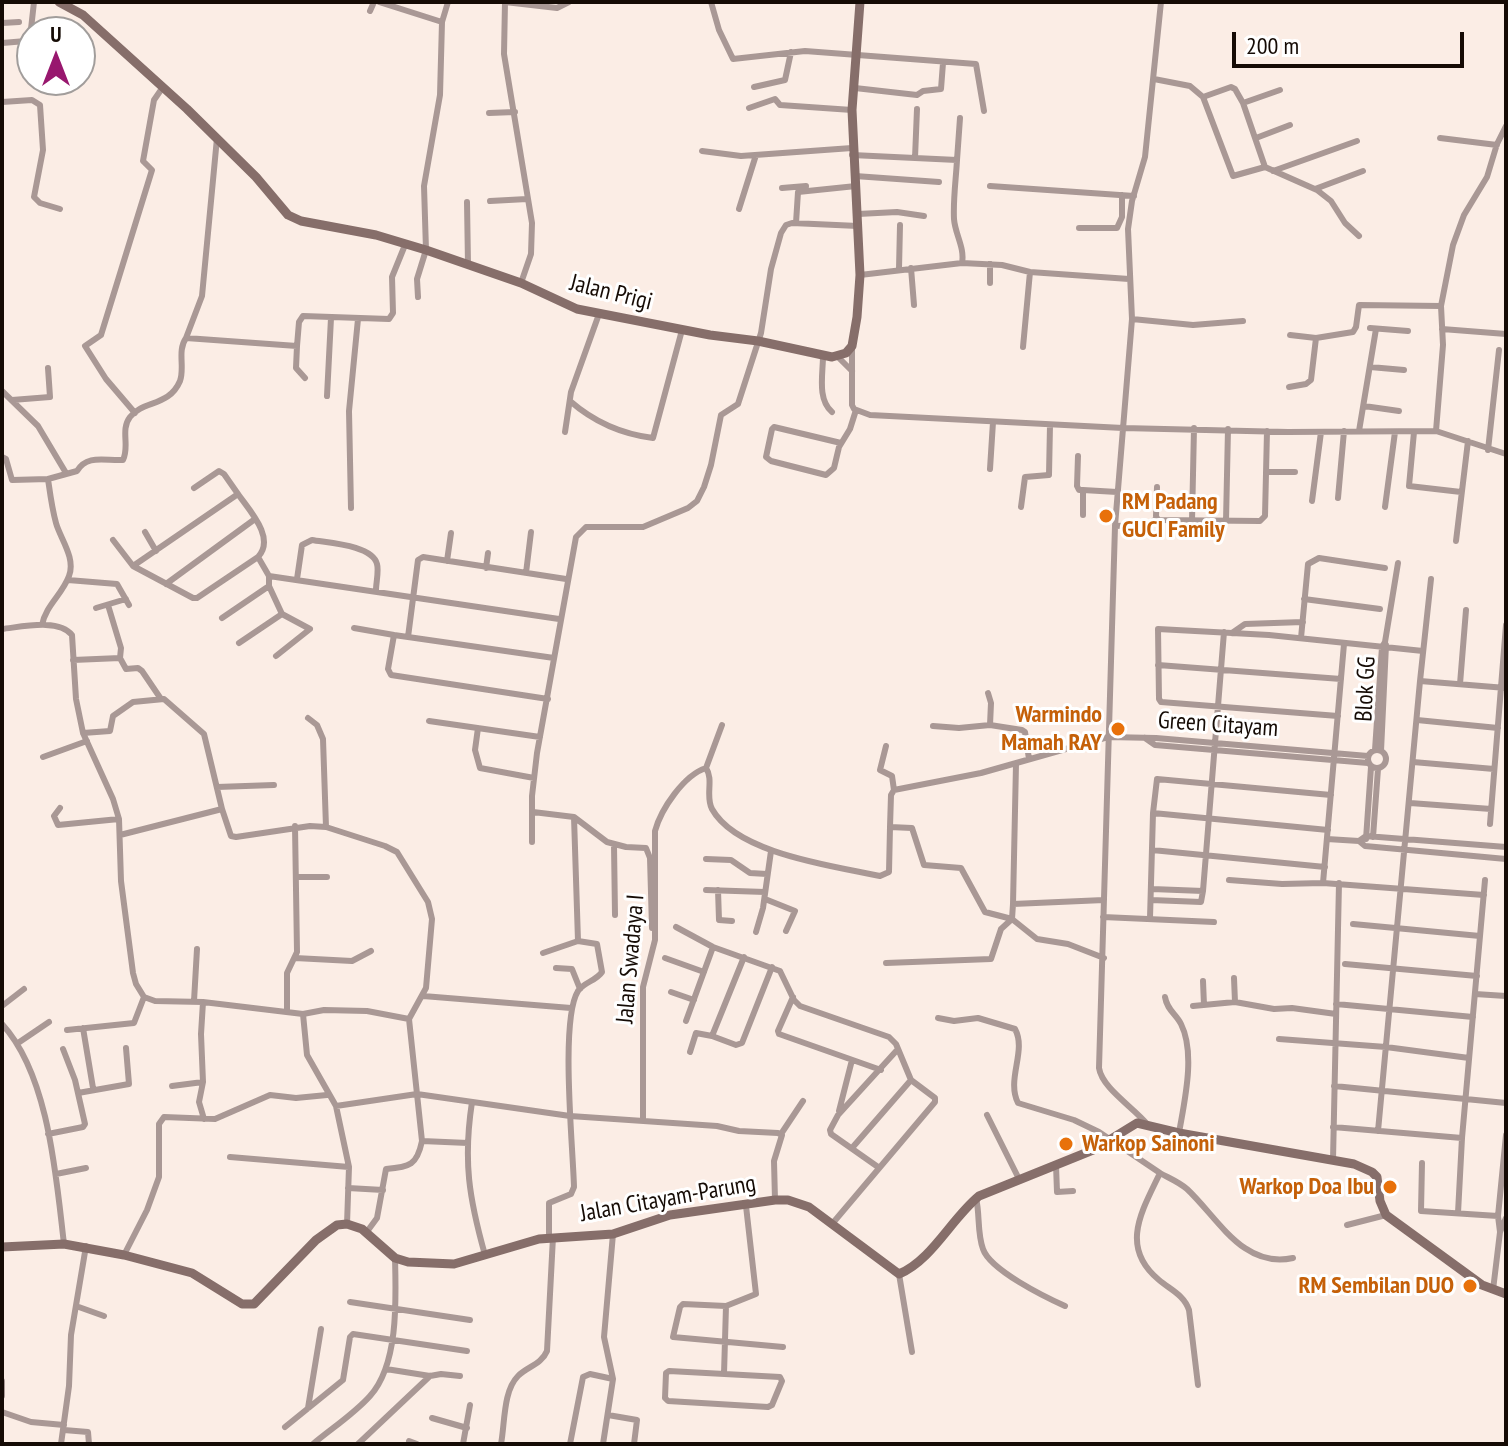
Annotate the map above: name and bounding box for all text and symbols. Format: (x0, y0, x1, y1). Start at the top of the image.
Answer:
north arrow (16, 16, 96, 96)
scale bar (1236, 16, 1468, 66)
text: U (50, 20, 62, 48)
text: 200 m (1246, 30, 1299, 61)
street label: Jalan Prigi (567, 269, 655, 317)
place label: RM Padang GUCI Family (1122, 488, 1225, 544)
marker: RM Padang GUCI Family (1097, 507, 1115, 525)
street label: Blok GG (1350, 656, 1382, 722)
place label: Warmindo Mamah RAY (1001, 701, 1102, 757)
street label: Green Citayam (1157, 706, 1279, 744)
marker: Warmindo Mamah RAY (1109, 720, 1127, 738)
street label: Jalan Swadaya I (611, 893, 651, 1025)
place label: Warkop Sainoni (1082, 1130, 1215, 1158)
marker: Warkop Sainoni (1057, 1135, 1075, 1153)
street label: Jalan Citayam-Parung (578, 1169, 758, 1229)
place label: Warkop Doa Ibu (1239, 1173, 1374, 1201)
marker: Warkop Doa Ibu (1381, 1178, 1399, 1196)
place label: RM Sembilan DUO (1298, 1272, 1454, 1300)
marker: RM Sembilan DUO (1461, 1277, 1479, 1295)

